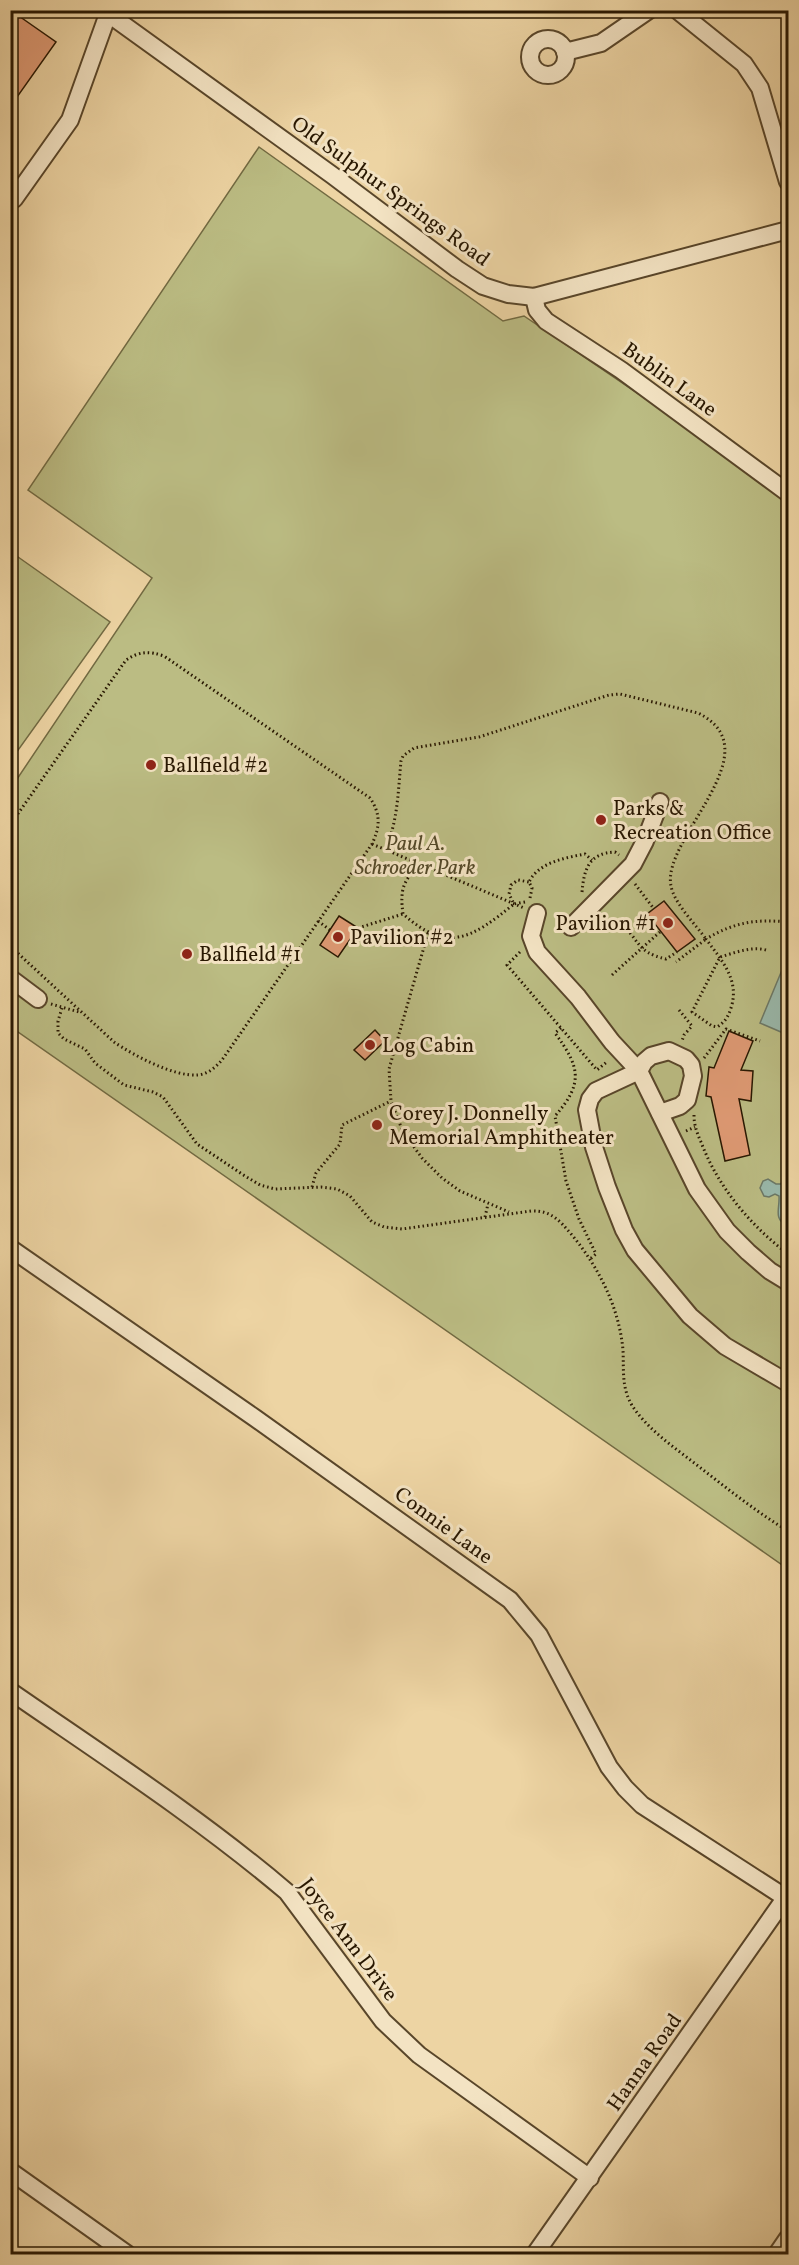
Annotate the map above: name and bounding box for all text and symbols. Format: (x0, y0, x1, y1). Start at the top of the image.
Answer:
street label: Old Sulphur Springs Road (285, 110, 495, 274)
street label: Bublin Lane (616, 336, 722, 424)
place label: Ballfield #2 (163, 752, 268, 781)
marker: Ballfield #2 (144, 758, 158, 772)
place label: Parks & Recreation Office (613, 795, 771, 848)
marker: Parks & Recreation Office (594, 813, 608, 827)
park label: Paul A. Schroeder Park (355, 830, 476, 883)
place label: Pavilion #1 (555, 910, 656, 939)
marker: Pavilion #1 (661, 916, 675, 930)
place label: Pavilion #2 (350, 924, 454, 953)
marker: Pavilion #2 (331, 930, 345, 944)
place label: Ballfield #1 (199, 941, 301, 970)
marker: Ballfield #1 (180, 947, 194, 961)
place label: Log Cabin (382, 1032, 474, 1061)
marker: Log Cabin (363, 1038, 377, 1052)
place label: Corey J. Donnelly Memorial Amphitheater (389, 1100, 614, 1153)
marker: Corey J. Donnelly Memorial Amphitheater (370, 1118, 384, 1132)
street label: Connie Lane (388, 1481, 498, 1572)
street label: Joyce Ann Drive (292, 1872, 404, 2008)
street label: Hanna Road (601, 2008, 690, 2118)

